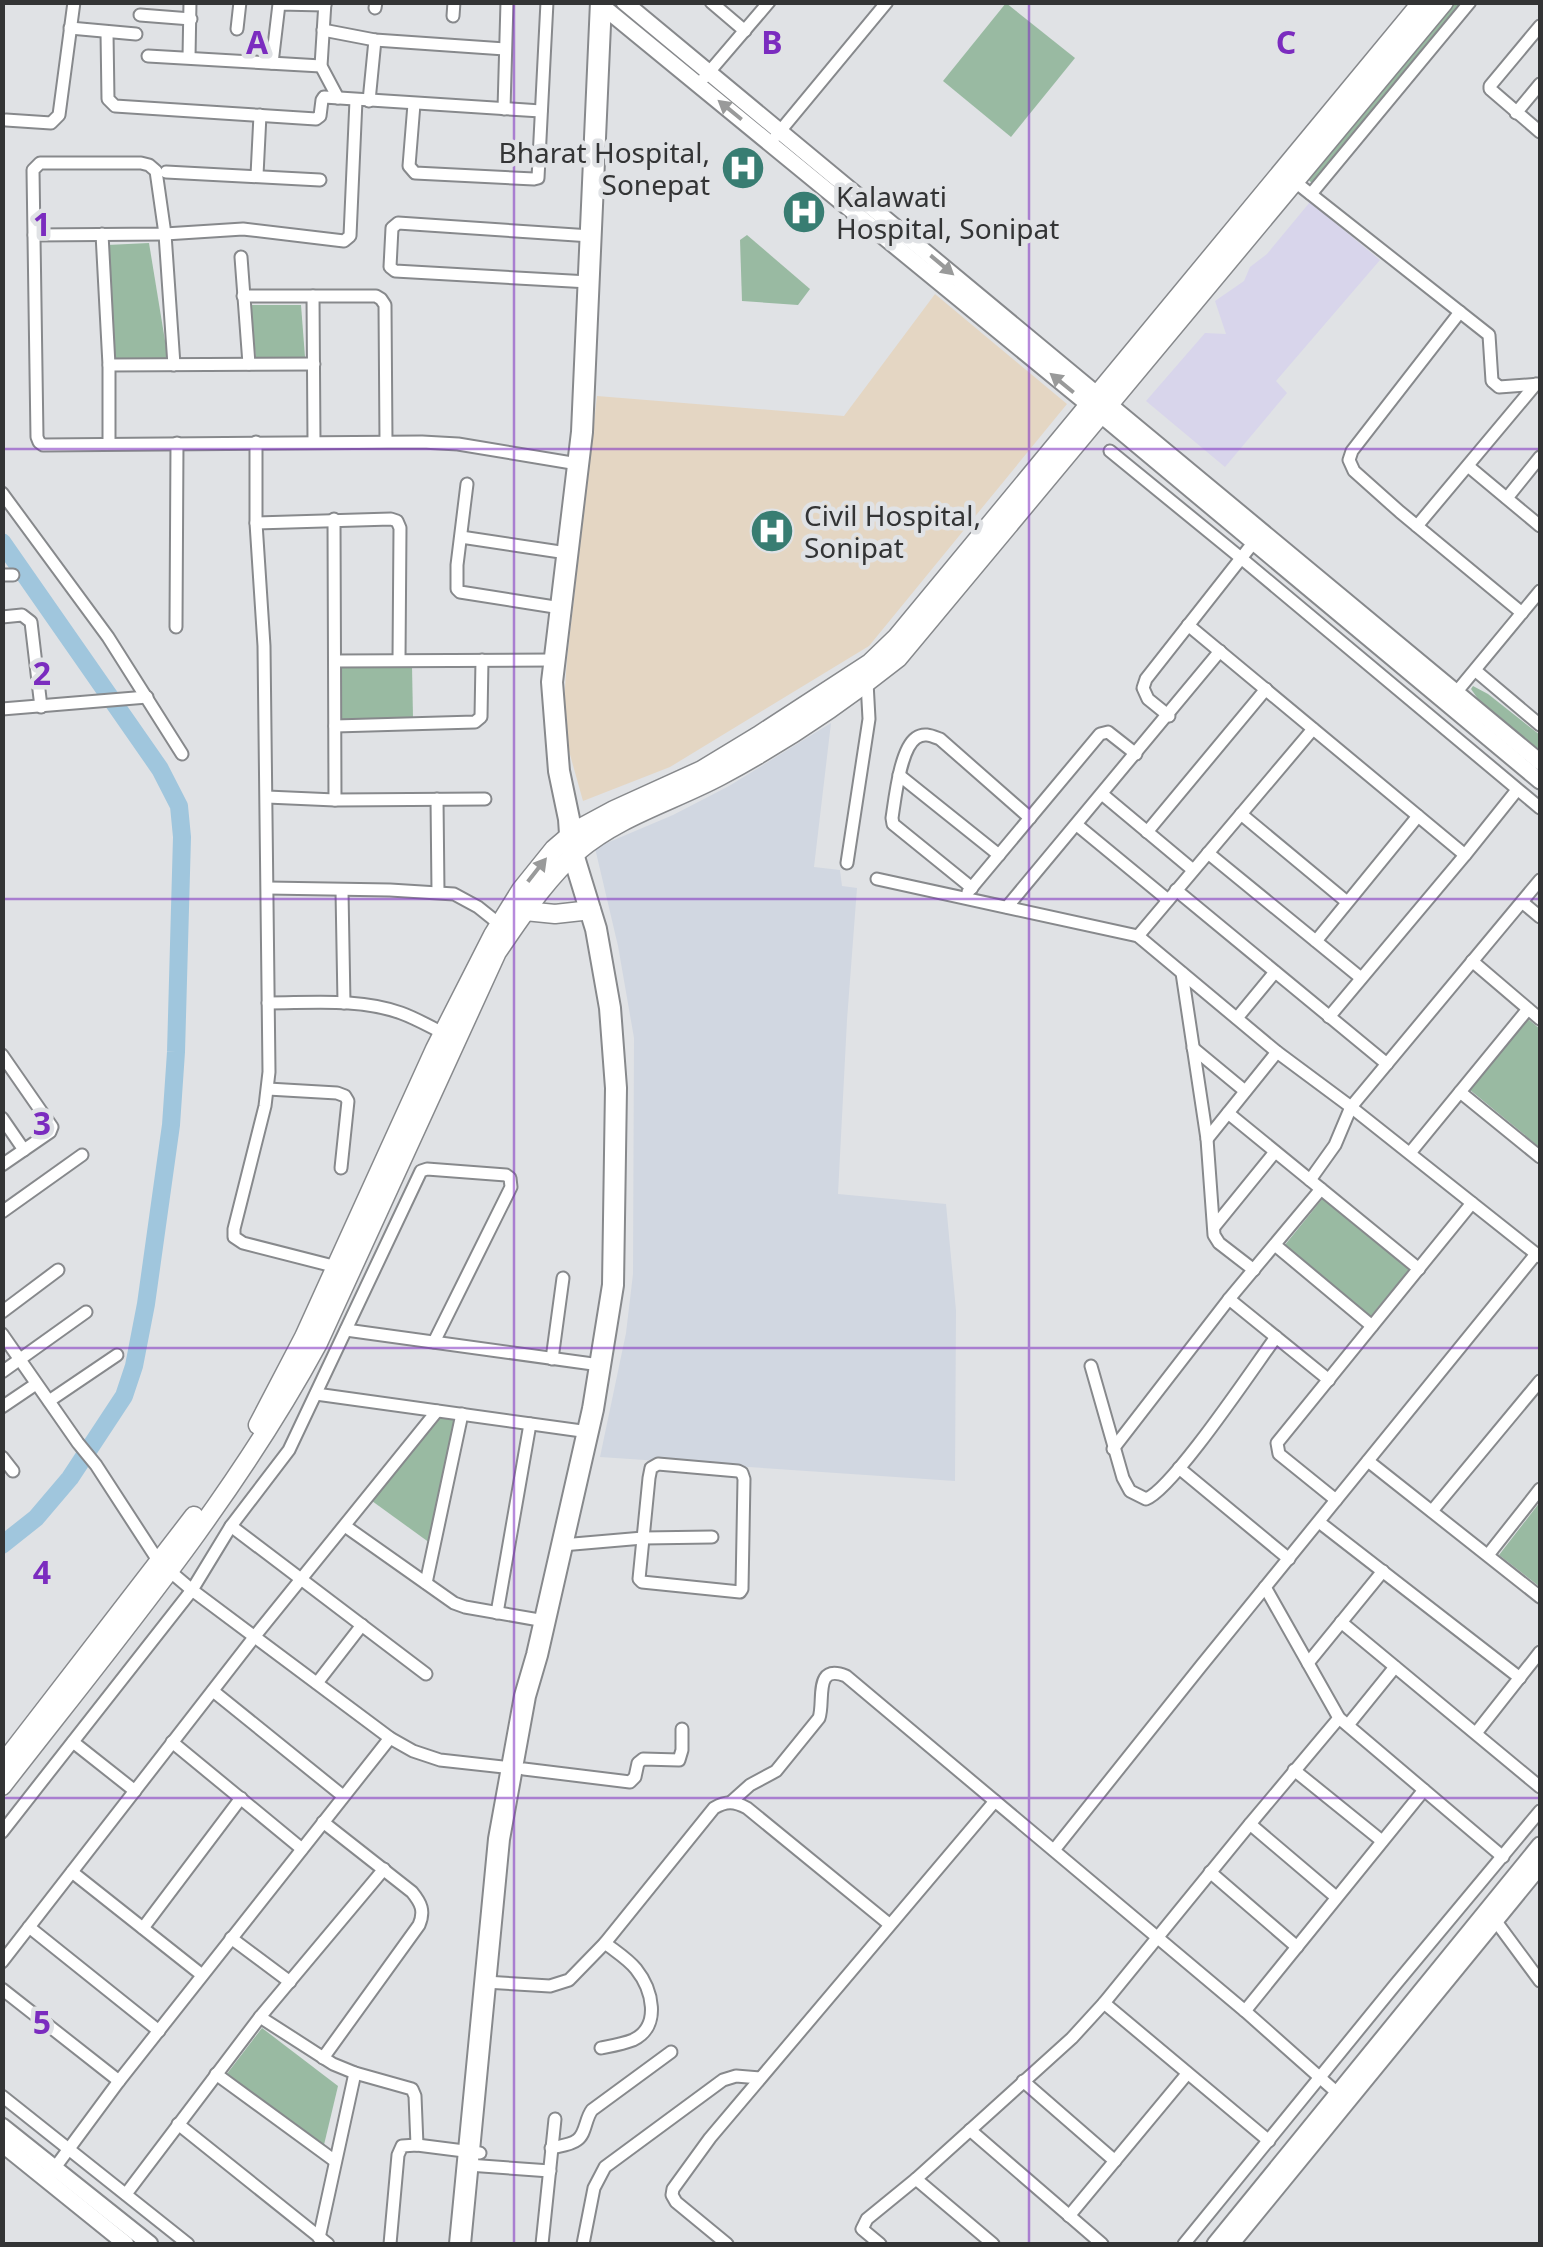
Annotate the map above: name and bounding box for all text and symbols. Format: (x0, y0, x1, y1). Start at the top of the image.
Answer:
text: A (246, 20, 269, 63)
text: B (761, 20, 783, 63)
text: C (1276, 20, 1296, 63)
one-way arrow (717, 100, 742, 121)
place label: Bharat Hospital, Sonepat (499, 133, 710, 203)
hospital icon: Bharat Hospital, Sonepat (720, 145, 766, 191)
place label: Kalawati Hospital, Sonipat (836, 177, 1059, 247)
hospital icon: Kalawati Hospital, Sonipat (781, 189, 827, 235)
text: 1 (33, 202, 51, 245)
one-way arrow (930, 254, 955, 275)
one-way arrow (1049, 373, 1074, 394)
place label: Civil Hospital, Sonipat (804, 496, 981, 566)
hospital icon: Civil Hospital, Sonipat (749, 508, 795, 554)
text: 2 (33, 651, 51, 694)
one-way arrow (526, 858, 547, 883)
text: 3 (33, 1101, 51, 1144)
text: 4 (33, 1550, 51, 1593)
text: 5 (33, 2000, 51, 2043)

